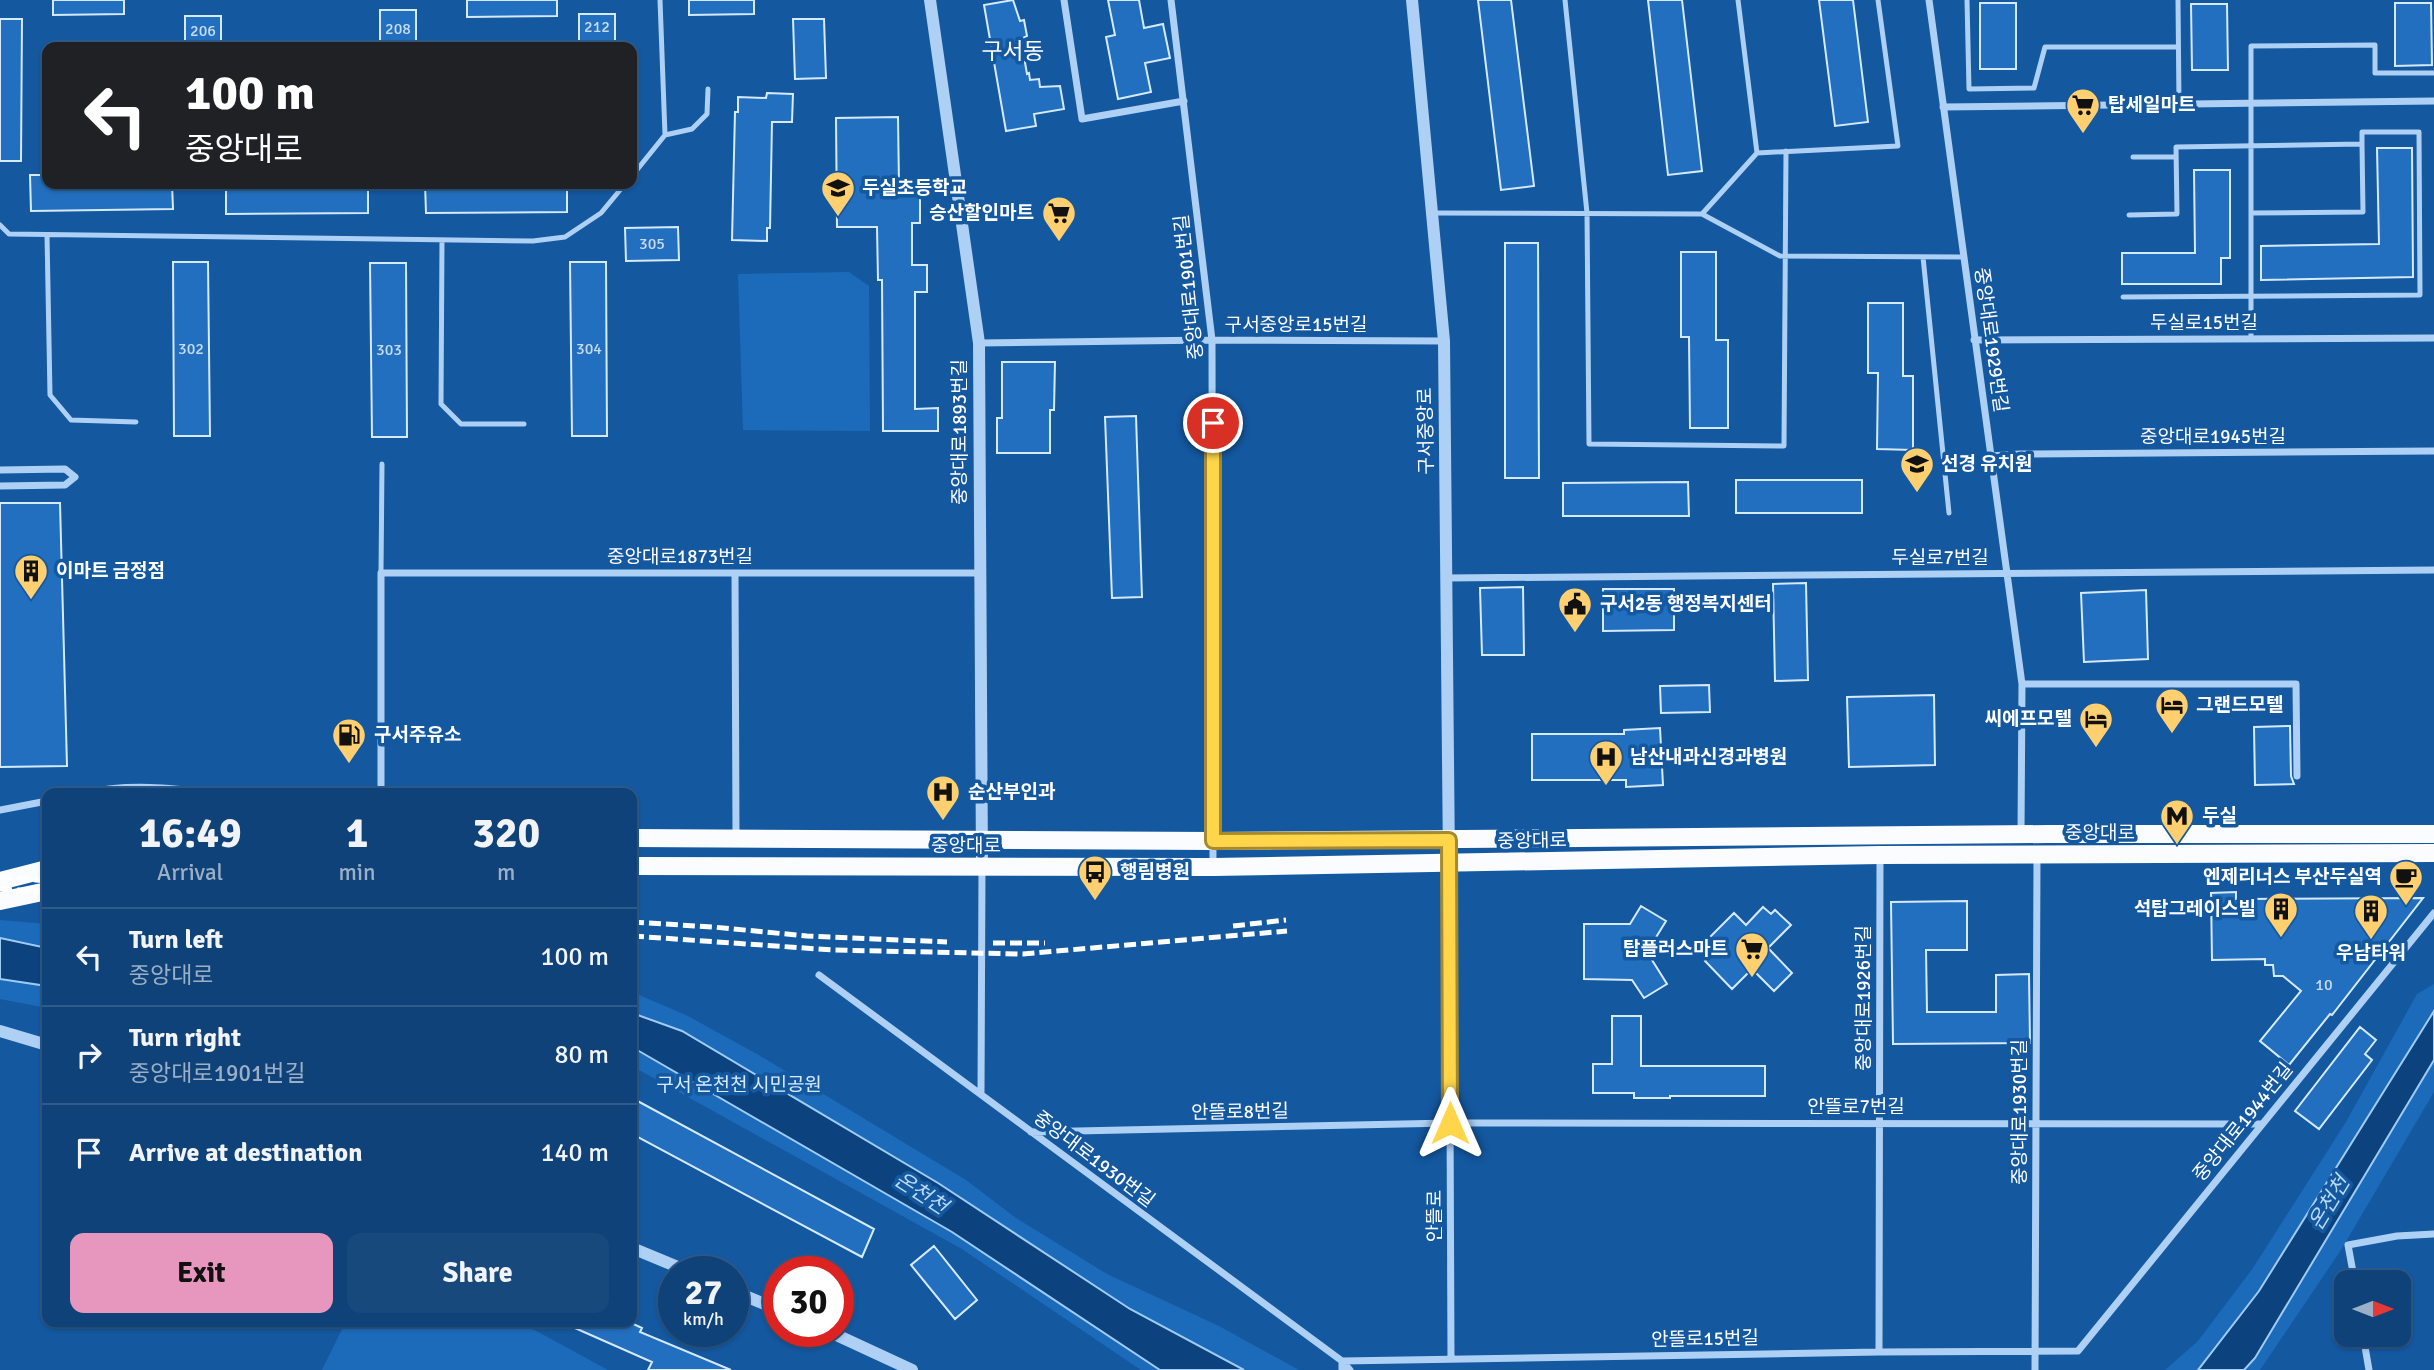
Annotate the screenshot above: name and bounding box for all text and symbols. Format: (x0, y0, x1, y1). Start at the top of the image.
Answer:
house number: 212 (584, 17, 610, 37)
house number: 208 (385, 19, 411, 39)
house number: 206 (190, 21, 216, 41)
district label: 구서동 (981, 37, 1045, 66)
text: 100 m (185, 63, 315, 123)
icon: left (70, 70, 161, 161)
supermarket icon: 탑세일마트 (2064, 86, 2102, 135)
place label: 탑세일마트 (2108, 93, 2195, 117)
text: 중앙대로 (185, 130, 303, 169)
school or university icon: 두실초등학교 (819, 169, 857, 218)
place label: 두실초등학교 (862, 176, 967, 200)
supermarket icon: 승산할인마트 (1040, 194, 1078, 243)
place label: 승산할인마트 (929, 201, 1034, 225)
street label: 중앙대로1901번길 (1169, 213, 1209, 361)
house number: 305 (639, 234, 665, 254)
street label: 중앙대로1929번길 (1969, 266, 2013, 414)
street label: 두실로15번길 (2150, 311, 2258, 335)
street label: 구서중앙로15번길 (1225, 313, 1367, 337)
house number: 302 (178, 339, 204, 359)
house number: 304 (576, 339, 602, 359)
house number: 303 (376, 340, 402, 360)
street label: 중앙대로1893번길 (948, 359, 972, 505)
street label: 구서중앙로 (1413, 387, 1439, 475)
pin (1183, 393, 1243, 453)
icon: arrive (1194, 404, 1232, 442)
street label: 중앙대로1945번길 (2140, 425, 2286, 449)
school or university icon: 선경 유치원 (1898, 445, 1936, 494)
place label: 선경 유치원 (1941, 452, 2033, 476)
street label: 중앙대로1873번길 (607, 545, 753, 569)
street label: 두실로7번길 (1891, 546, 1989, 570)
building icon: 이마트 금정점 (12, 552, 50, 601)
place label: 이마트 금정점 (56, 559, 165, 583)
public building icon: 구서2동 행정복지센터 (1556, 585, 1594, 634)
place label: 구서2동 행정복지센터 (1600, 592, 1772, 616)
hotel icon: 그랜드모텔 (2153, 686, 2191, 735)
place label: 그랜드모텔 (2196, 693, 2283, 717)
hotel icon: 씨에프모텔 (2077, 700, 2115, 749)
place label: 씨에프모텔 (1985, 707, 2072, 731)
fuel station icon: 구서주유소 (330, 716, 368, 765)
place label: 구서주유소 (374, 723, 461, 747)
hospital icon: 남산내과신경과병원 (1587, 738, 1625, 787)
place label: 남산내과신경과병원 (1630, 745, 1787, 769)
hospital icon: 순산부인과 (924, 773, 962, 822)
place label: 순산부인과 (968, 780, 1056, 804)
metro station icon: 두실 (2158, 797, 2196, 846)
place label: 두실 (2202, 804, 2237, 828)
text: 16:49 (139, 808, 242, 859)
text: 1 (346, 808, 368, 859)
text: 320 (472, 808, 540, 859)
street label: 중앙대로 (2065, 821, 2135, 845)
street label: 중앙대로 (1497, 828, 1567, 854)
street label: 중앙대로 (931, 834, 1001, 858)
bus stop icon: 행림병원 (1076, 853, 1114, 902)
text: Arrival (157, 858, 223, 887)
text: min (338, 858, 376, 887)
text: m (497, 858, 515, 887)
cafe icon: 엔제리너스 부산두실역 (2387, 858, 2425, 907)
place label: 행림병원 (1120, 860, 1190, 884)
place label: 엔제리너스 부산두실역 (2203, 865, 2382, 889)
building icon: 석탑그레이스빌 (2262, 890, 2300, 939)
building icon: 우남타워 (2352, 892, 2390, 941)
place label: 석탑그레이스빌 (2134, 897, 2256, 921)
text: Turn left (129, 924, 223, 956)
street label: 중앙대로1926번길 (1852, 925, 1876, 1071)
supermarket icon: 탑플러스마트 (1733, 930, 1771, 979)
place label: 탑플러스마트 (1623, 937, 1728, 961)
icon: left (70, 938, 108, 976)
text: 100 m (540, 941, 609, 973)
place label: 우남타워 (2336, 941, 2406, 965)
text: 중앙대로 (129, 961, 214, 990)
house number: 10 (2315, 975, 2333, 995)
text: Turn right (129, 1022, 241, 1054)
icon: right (70, 1036, 108, 1074)
text: 80 m (554, 1039, 609, 1071)
street label: 중앙대로1930번길 (2008, 1039, 2032, 1185)
street label: 중앙대로1944번길 (2188, 1058, 2298, 1186)
text: 중앙대로1901번길 (129, 1059, 306, 1088)
park label: 구서 온천천 시민공원 (656, 1073, 822, 1097)
position arrow (1413, 1086, 1487, 1160)
street label: 안뜰로7번길 (1807, 1095, 1905, 1119)
street label: 안뜰로8번길 (1191, 1099, 1289, 1125)
street label: 중앙대로1930번길 (1029, 1106, 1159, 1212)
icon: arrive (70, 1134, 108, 1172)
text: Arrive at destination (129, 1137, 362, 1169)
text: 140 m (540, 1137, 609, 1169)
water label: 온천천 (890, 1166, 955, 1221)
water label: 온천천 (2303, 1169, 2356, 1235)
street label: 안뜰로 (1423, 1190, 1447, 1242)
button: Exit (70, 1233, 333, 1313)
button: Share (347, 1233, 609, 1313)
speed limit sign: 30 (763, 1256, 854, 1347)
north arrow (2334, 1270, 2412, 1348)
map controls (2334, 1270, 2411, 1347)
text: 27 (685, 1271, 722, 1314)
text: km/h (683, 1308, 724, 1330)
street label: 안뜰로15번길 (1651, 1326, 1759, 1352)

